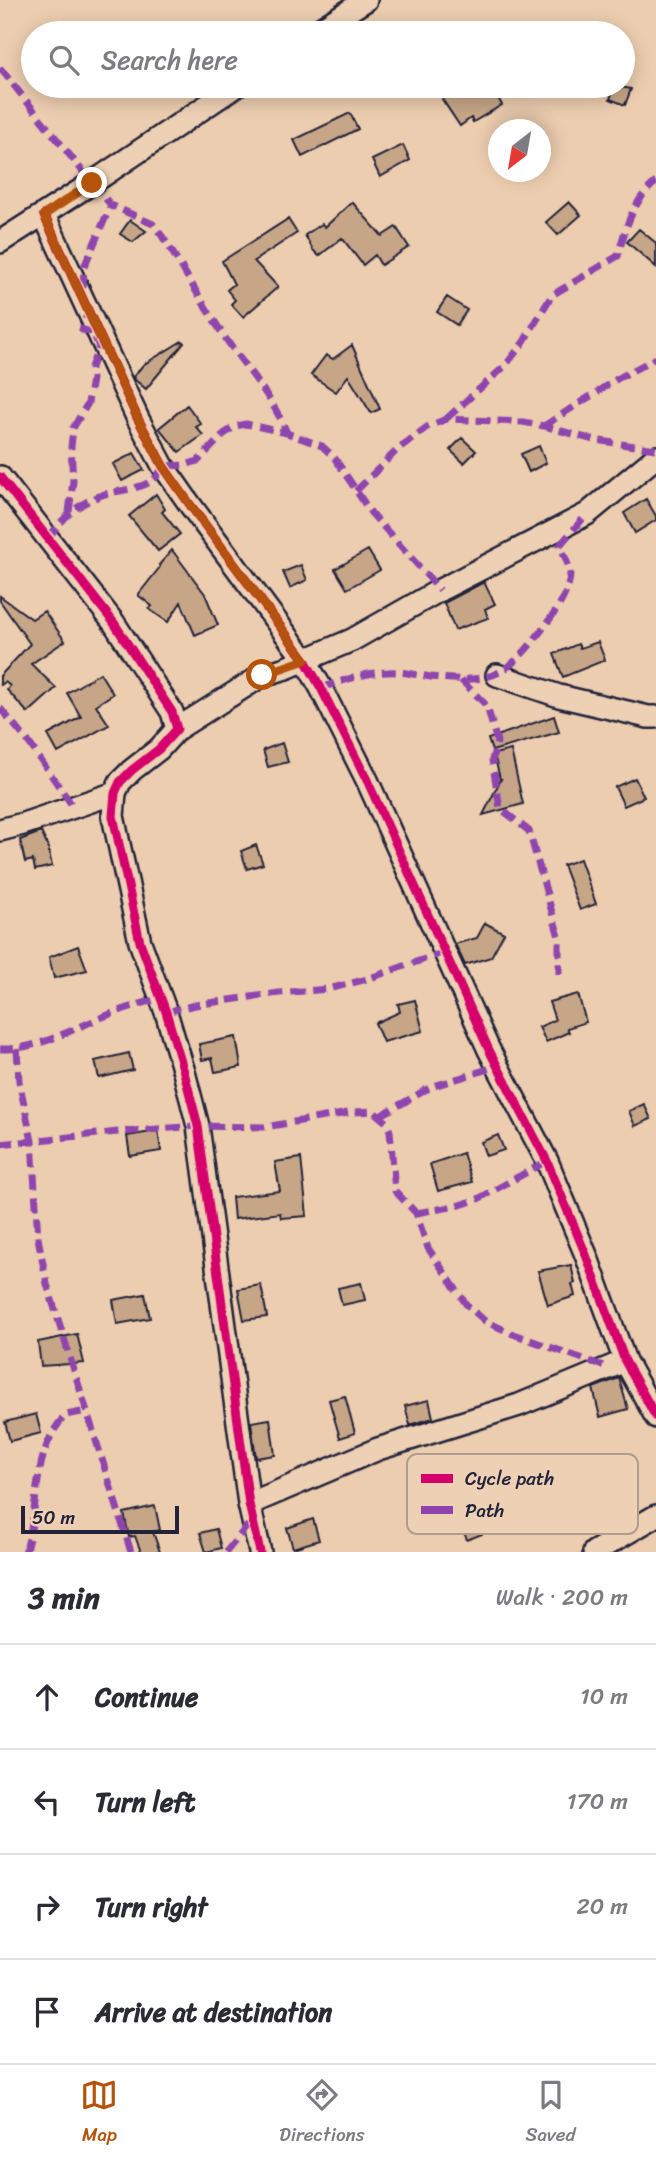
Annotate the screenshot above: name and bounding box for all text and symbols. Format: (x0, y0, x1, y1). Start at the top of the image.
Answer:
search box (21, 21, 635, 98)
text: Search here (101, 37, 238, 83)
icon: search (45, 41, 83, 79)
north arrow (488, 119, 551, 182)
route end (76, 167, 107, 198)
route start (246, 659, 277, 690)
legend (407, 1454, 638, 1534)
text: Cycle path (465, 1462, 554, 1495)
text: Path (465, 1494, 504, 1527)
text: 50 m (32, 1501, 75, 1534)
scale bar (21, 1503, 178, 1535)
text: 3 min (28, 1571, 100, 1625)
text: Walk · 200 m (496, 1577, 628, 1618)
text: Continue (95, 1674, 198, 1720)
text: 10 m (580, 1676, 628, 1717)
icon: ahead (28, 1678, 66, 1716)
text: Turn left (95, 1779, 195, 1825)
text: 170 m (567, 1781, 628, 1822)
icon: left (28, 1783, 66, 1821)
text: Turn right (95, 1884, 208, 1930)
text: 20 m (577, 1886, 628, 1927)
icon: right (28, 1888, 66, 1926)
text: Arrive at destination (95, 1989, 332, 2035)
icon: arrive (28, 1993, 66, 2031)
tab: Map (80, 2076, 118, 2151)
tab: Directions (279, 2076, 365, 2151)
tab: Saved (525, 2076, 576, 2151)

